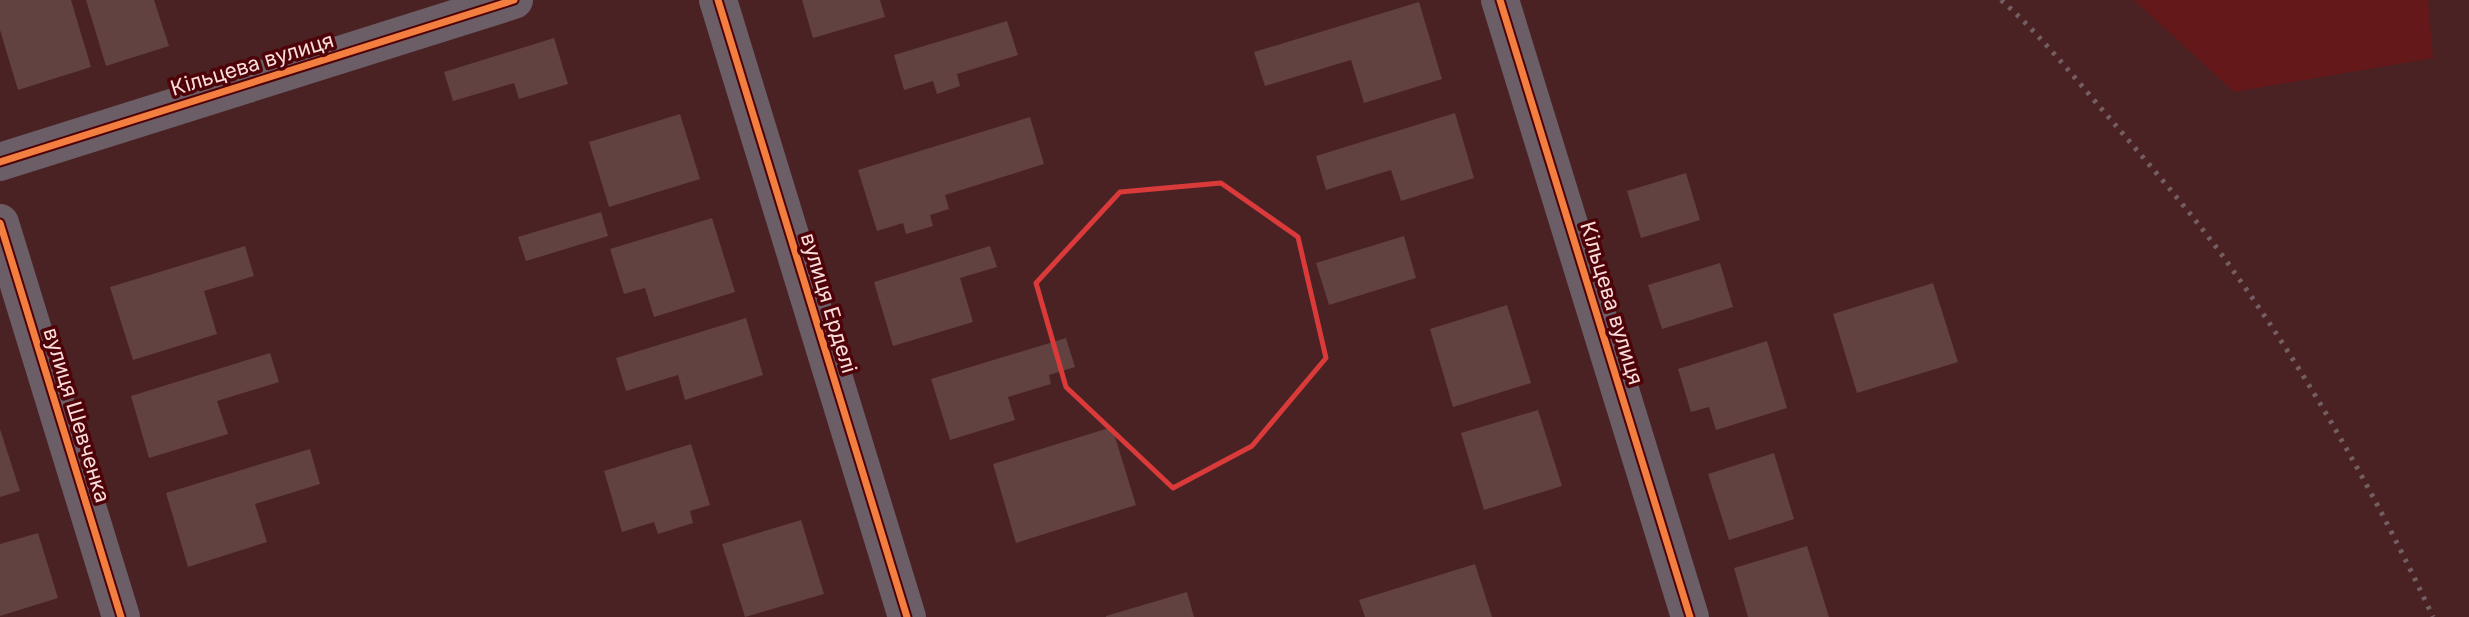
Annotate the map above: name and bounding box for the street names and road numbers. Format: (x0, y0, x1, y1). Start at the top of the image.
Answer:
street label: Кільцева вулиця (168, 27, 336, 101)
street label: Кільцева вулиця (1575, 219, 1649, 387)
street label: вулиця Ерделі (796, 230, 862, 376)
street label: вулиця Шевченка (39, 325, 115, 505)

